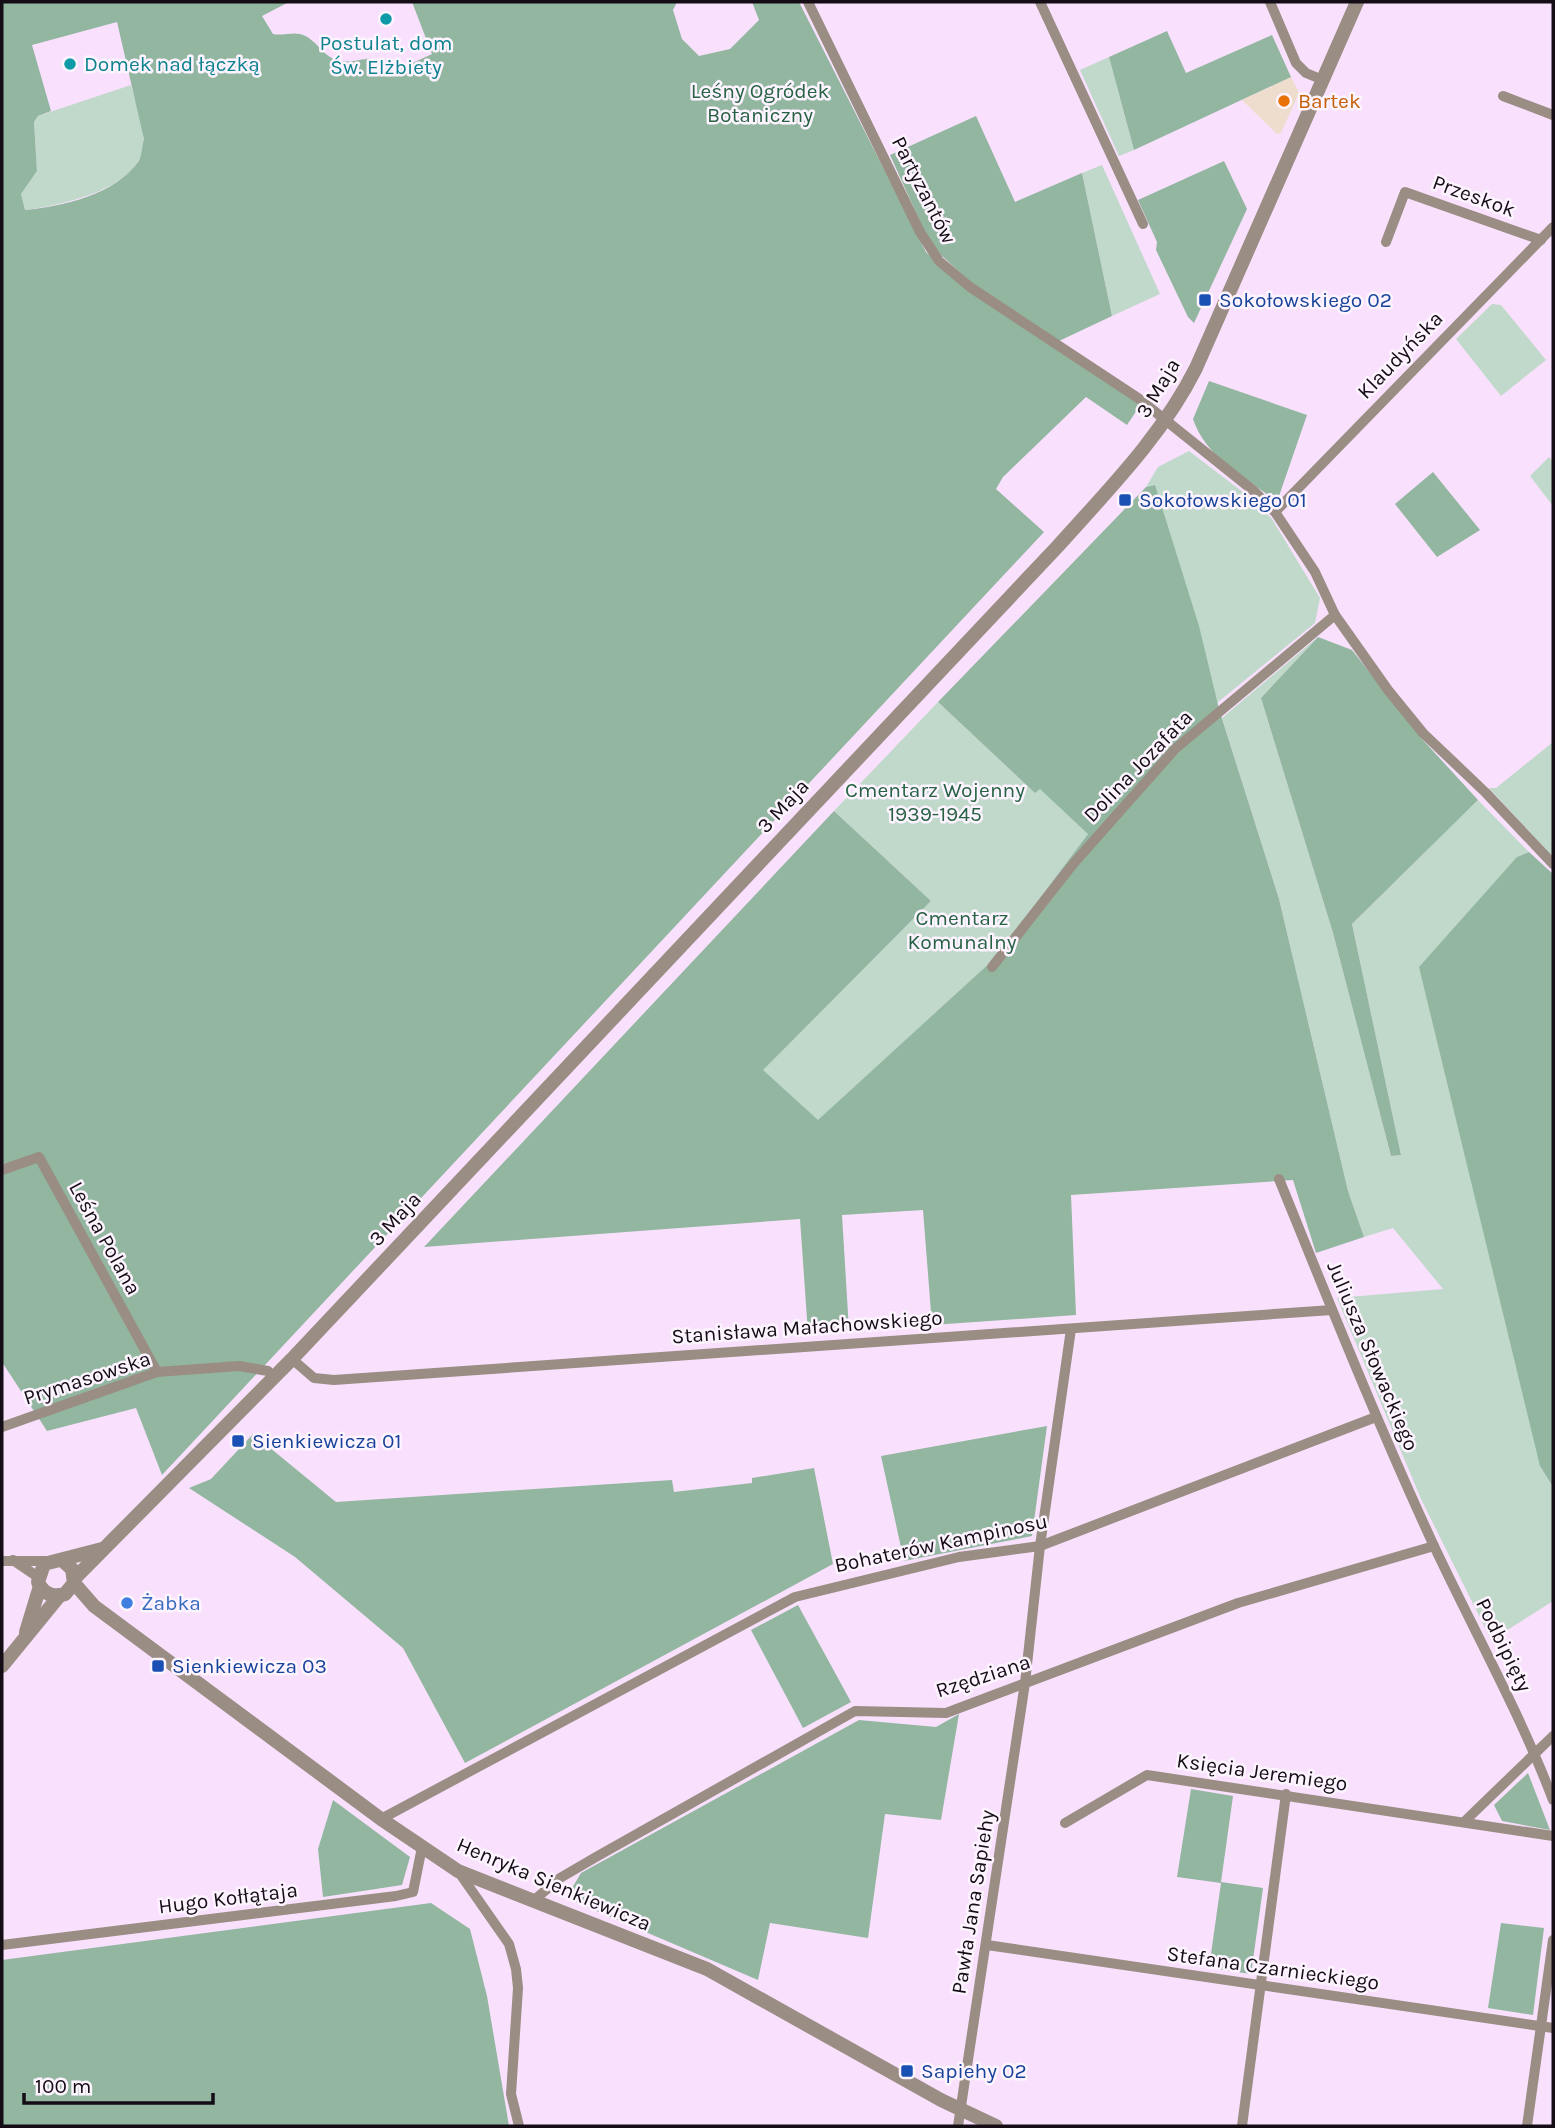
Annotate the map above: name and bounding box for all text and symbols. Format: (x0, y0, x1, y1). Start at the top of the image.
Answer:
marker: Postulat, dom Św. Elżbiety (378, 11, 394, 27)
place label: Postulat, dom Św. Elżbiety (319, 31, 453, 79)
place label: Domek nad łączką (84, 52, 260, 76)
marker: Domek nad łączką (62, 56, 78, 72)
park label: Leśny Ogródek Botaniczny (691, 79, 829, 127)
place label: Bartek (1298, 89, 1361, 113)
marker: Bartek (1276, 93, 1292, 109)
street label: Partyzantów (887, 132, 961, 248)
street label: Przeskok (1429, 170, 1519, 222)
place label: Sokołowskiego 02 (1219, 288, 1392, 312)
marker: Sokołowskiego 02 (1197, 292, 1213, 308)
street label: Klaudyńska (1352, 306, 1448, 404)
street label: 3 Maja (1131, 354, 1185, 422)
place label: Sokołowskiego 01 (1139, 488, 1307, 512)
marker: Sokołowskiego 01 (1117, 492, 1133, 508)
street label: Dolina Jozafata (1079, 705, 1197, 827)
street label: 3 Maja (752, 774, 814, 838)
park label: Cmentarz Wojenny 1939-1945 (845, 778, 1025, 826)
park label: Cmentarz Komunalny (907, 906, 1017, 954)
street label: Leśna Polana (64, 1177, 146, 1299)
street label: 3 Maja (364, 1187, 426, 1251)
street label: Juliusza Słowackiego (1322, 1258, 1424, 1454)
street label: Stanisława Małachowskiego (671, 1306, 943, 1348)
street label: Prymasowska (20, 1346, 154, 1410)
place label: Sienkiewicza 01 (252, 1429, 402, 1453)
marker: Sienkiewicza 01 (230, 1433, 246, 1449)
street label: Bohaterów Kampinosu (832, 1509, 1050, 1577)
place label: Żabka (141, 1591, 201, 1615)
street label: Podbipięty (1471, 1594, 1537, 1696)
marker: Żabka (119, 1595, 135, 1611)
street label: Rzędziana (933, 1649, 1033, 1703)
place label: Sienkiewicza 03 (172, 1654, 327, 1678)
marker: Sienkiewicza 03 (150, 1658, 166, 1674)
street label: Księcia Jeremiego (1175, 1748, 1349, 1796)
street label: Pawła Jana Sapiehy (947, 1808, 999, 1996)
street label: Henryka Sienkiewicza (453, 1832, 655, 1936)
street label: Hugo Kołłątaja (157, 1878, 299, 1918)
street label: Stefana Czarnieckiego (1165, 1941, 1381, 1995)
place label: Sapiehy 02 (921, 2059, 1027, 2083)
scale bar (24, 2062, 214, 2106)
marker: Sapiehy 02 (899, 2063, 915, 2079)
text: 100 m (35, 2074, 92, 2098)

